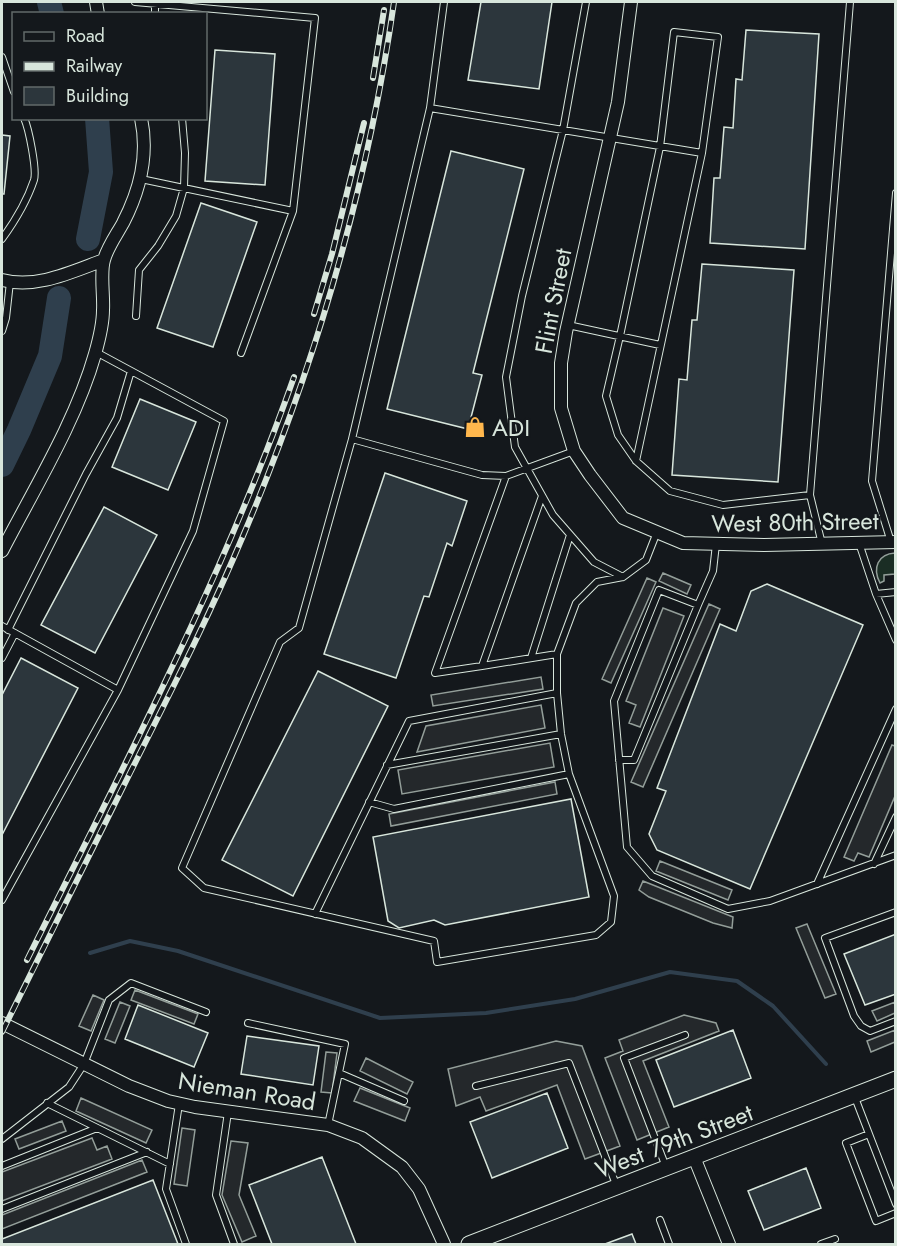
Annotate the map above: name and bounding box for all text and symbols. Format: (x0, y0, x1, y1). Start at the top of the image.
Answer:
legend (12, 12, 207, 120)
text: Road (66, 23, 105, 49)
text: Railway (66, 53, 122, 79)
text: Building (66, 83, 129, 109)
street label: Flint Street (526, 245, 580, 357)
place label: ADI (492, 410, 530, 445)
shop icon: ADI (463, 415, 487, 439)
street label: West 80th Street (711, 503, 879, 541)
street label: Nieman Road (176, 1063, 318, 1119)
street label: West 79th Street (590, 1095, 758, 1187)

